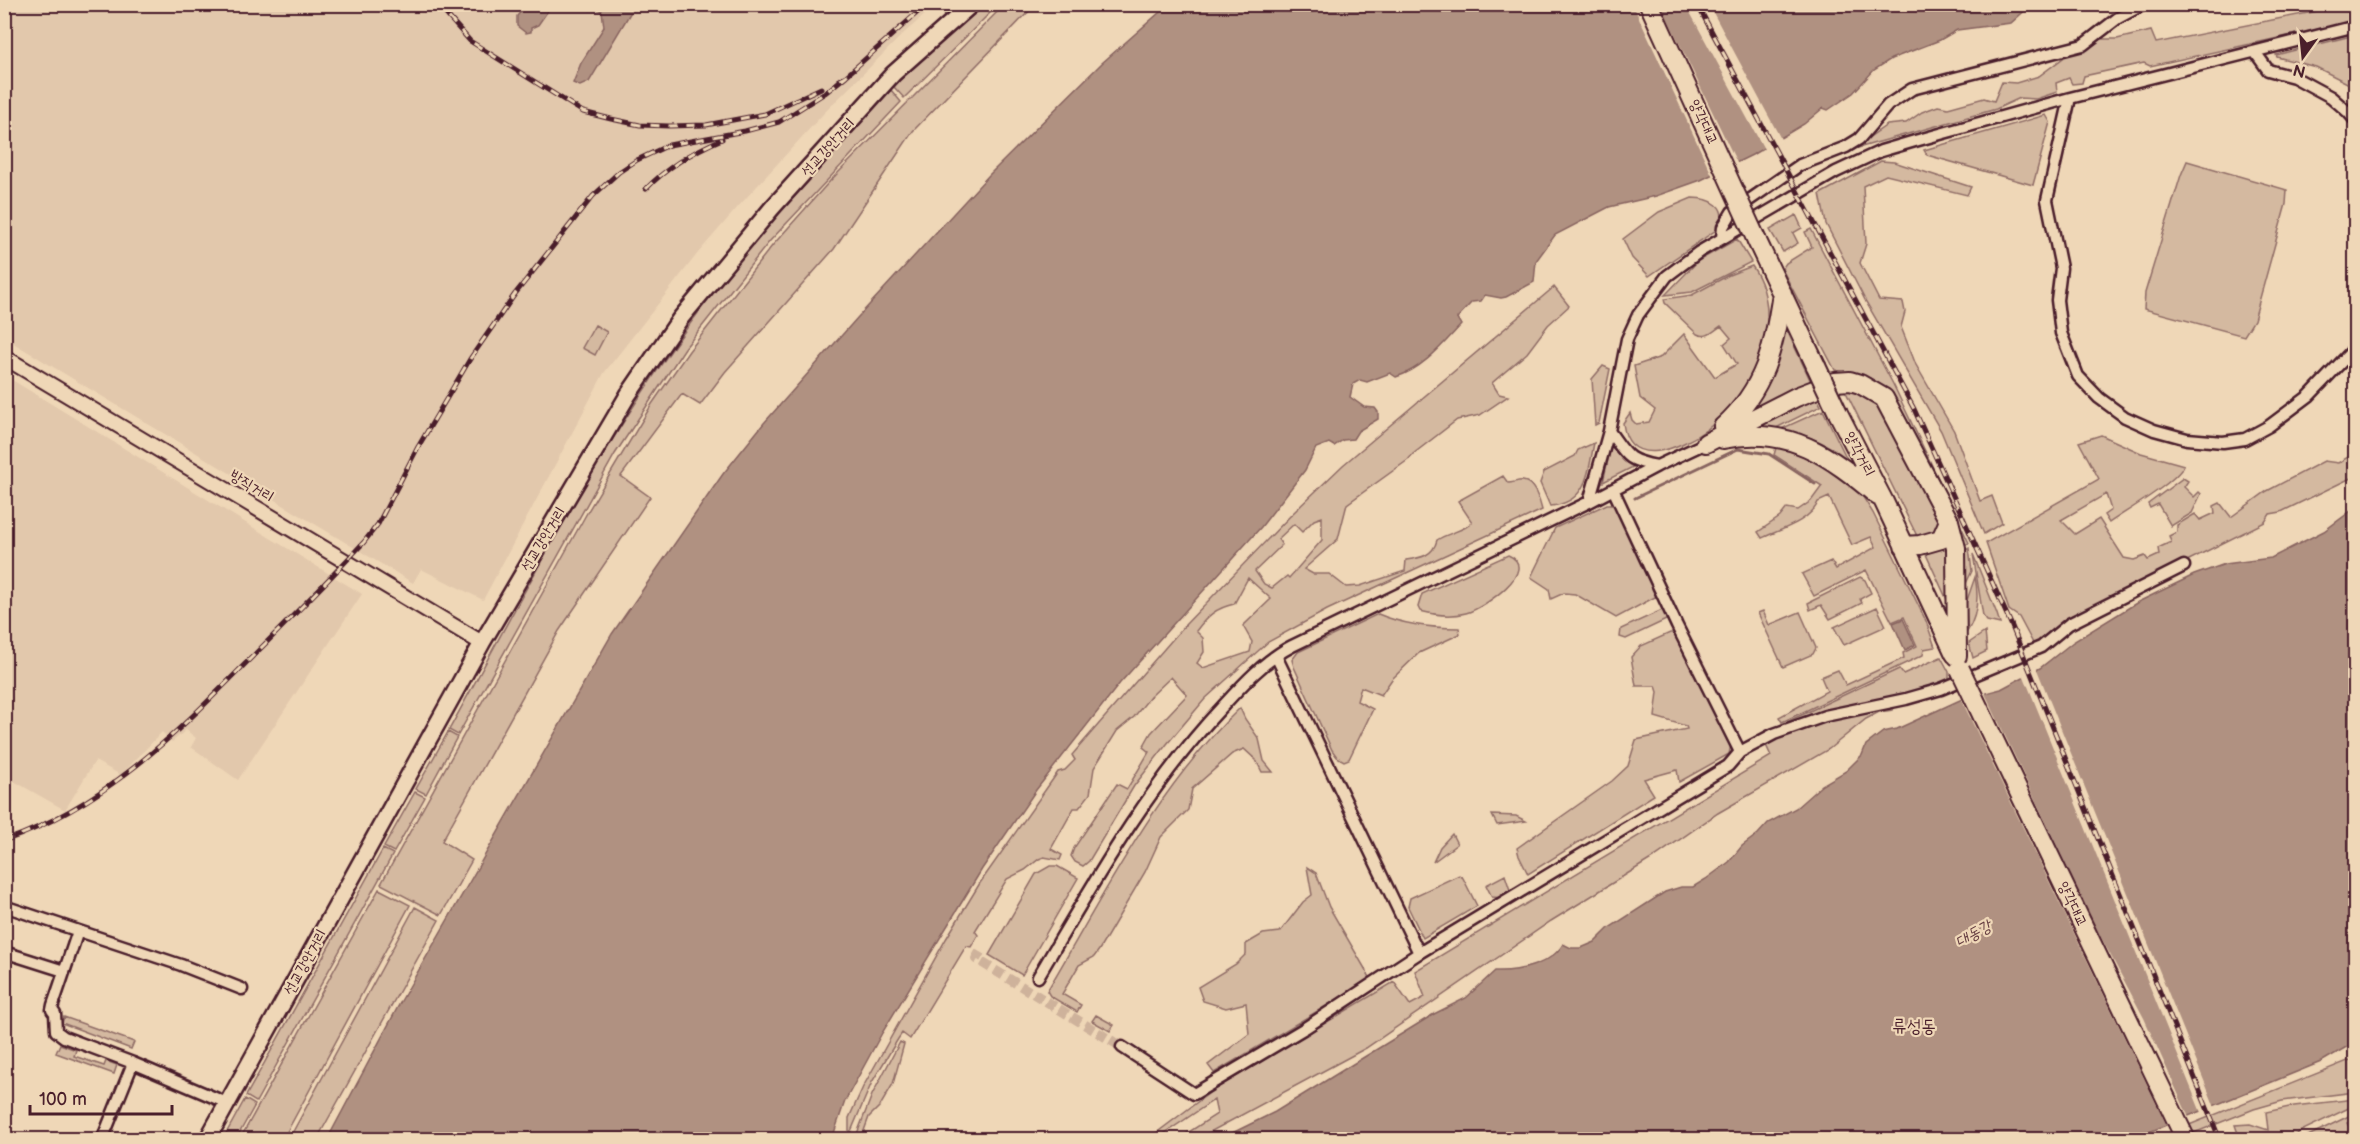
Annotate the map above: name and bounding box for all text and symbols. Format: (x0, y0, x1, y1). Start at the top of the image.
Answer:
north arrow (2273, 27, 2333, 87)
text: N (2291, 59, 2308, 81)
street label: 양각대교 (1685, 96, 1722, 148)
street label: 선교강안거리 (797, 114, 860, 181)
street label: 양각거리 (1840, 428, 1879, 480)
street label: 방직거리 (226, 466, 277, 507)
street label: 선교강안거리 (517, 503, 570, 575)
street label: 양각대교 (2053, 878, 2092, 930)
water label: 대동강 (1952, 916, 1997, 952)
street label: 선교강안거리 (280, 926, 331, 999)
district label: 류성동 (1892, 1016, 1936, 1037)
scale bar (30, 1078, 172, 1116)
text: 100 m (39, 1089, 87, 1110)

